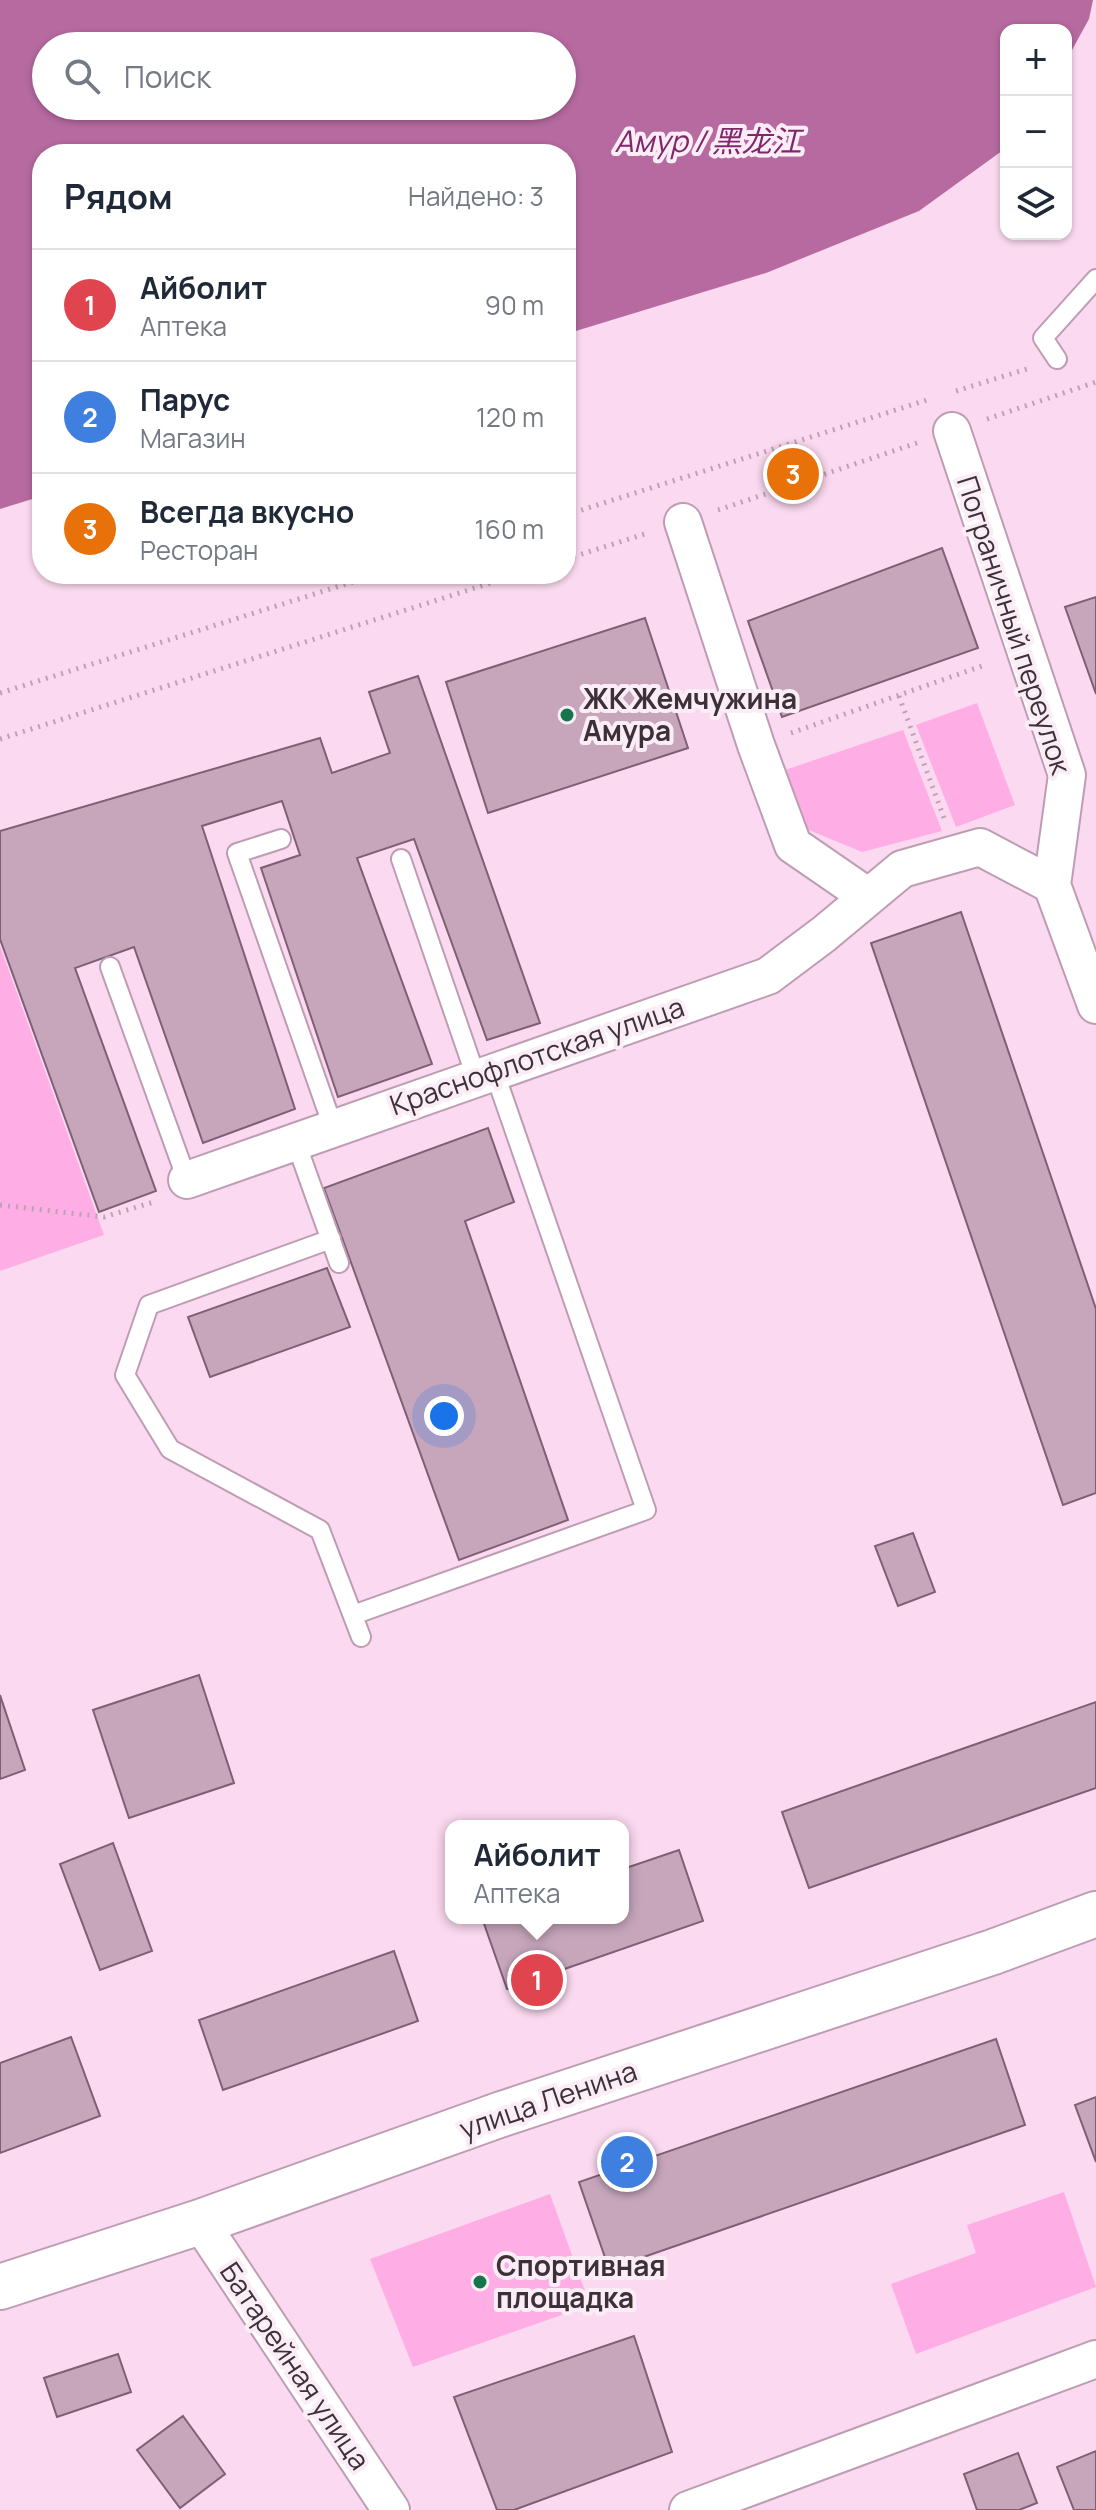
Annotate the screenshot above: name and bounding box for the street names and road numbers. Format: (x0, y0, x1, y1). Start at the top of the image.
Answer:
street label: Пограничный переулок (949, 471, 1081, 780)
street label: Краснофлотская улица (384, 987, 689, 1123)
street label: улица Ленина (454, 2051, 641, 2147)
street label: Батарейная улица (212, 2254, 379, 2477)

